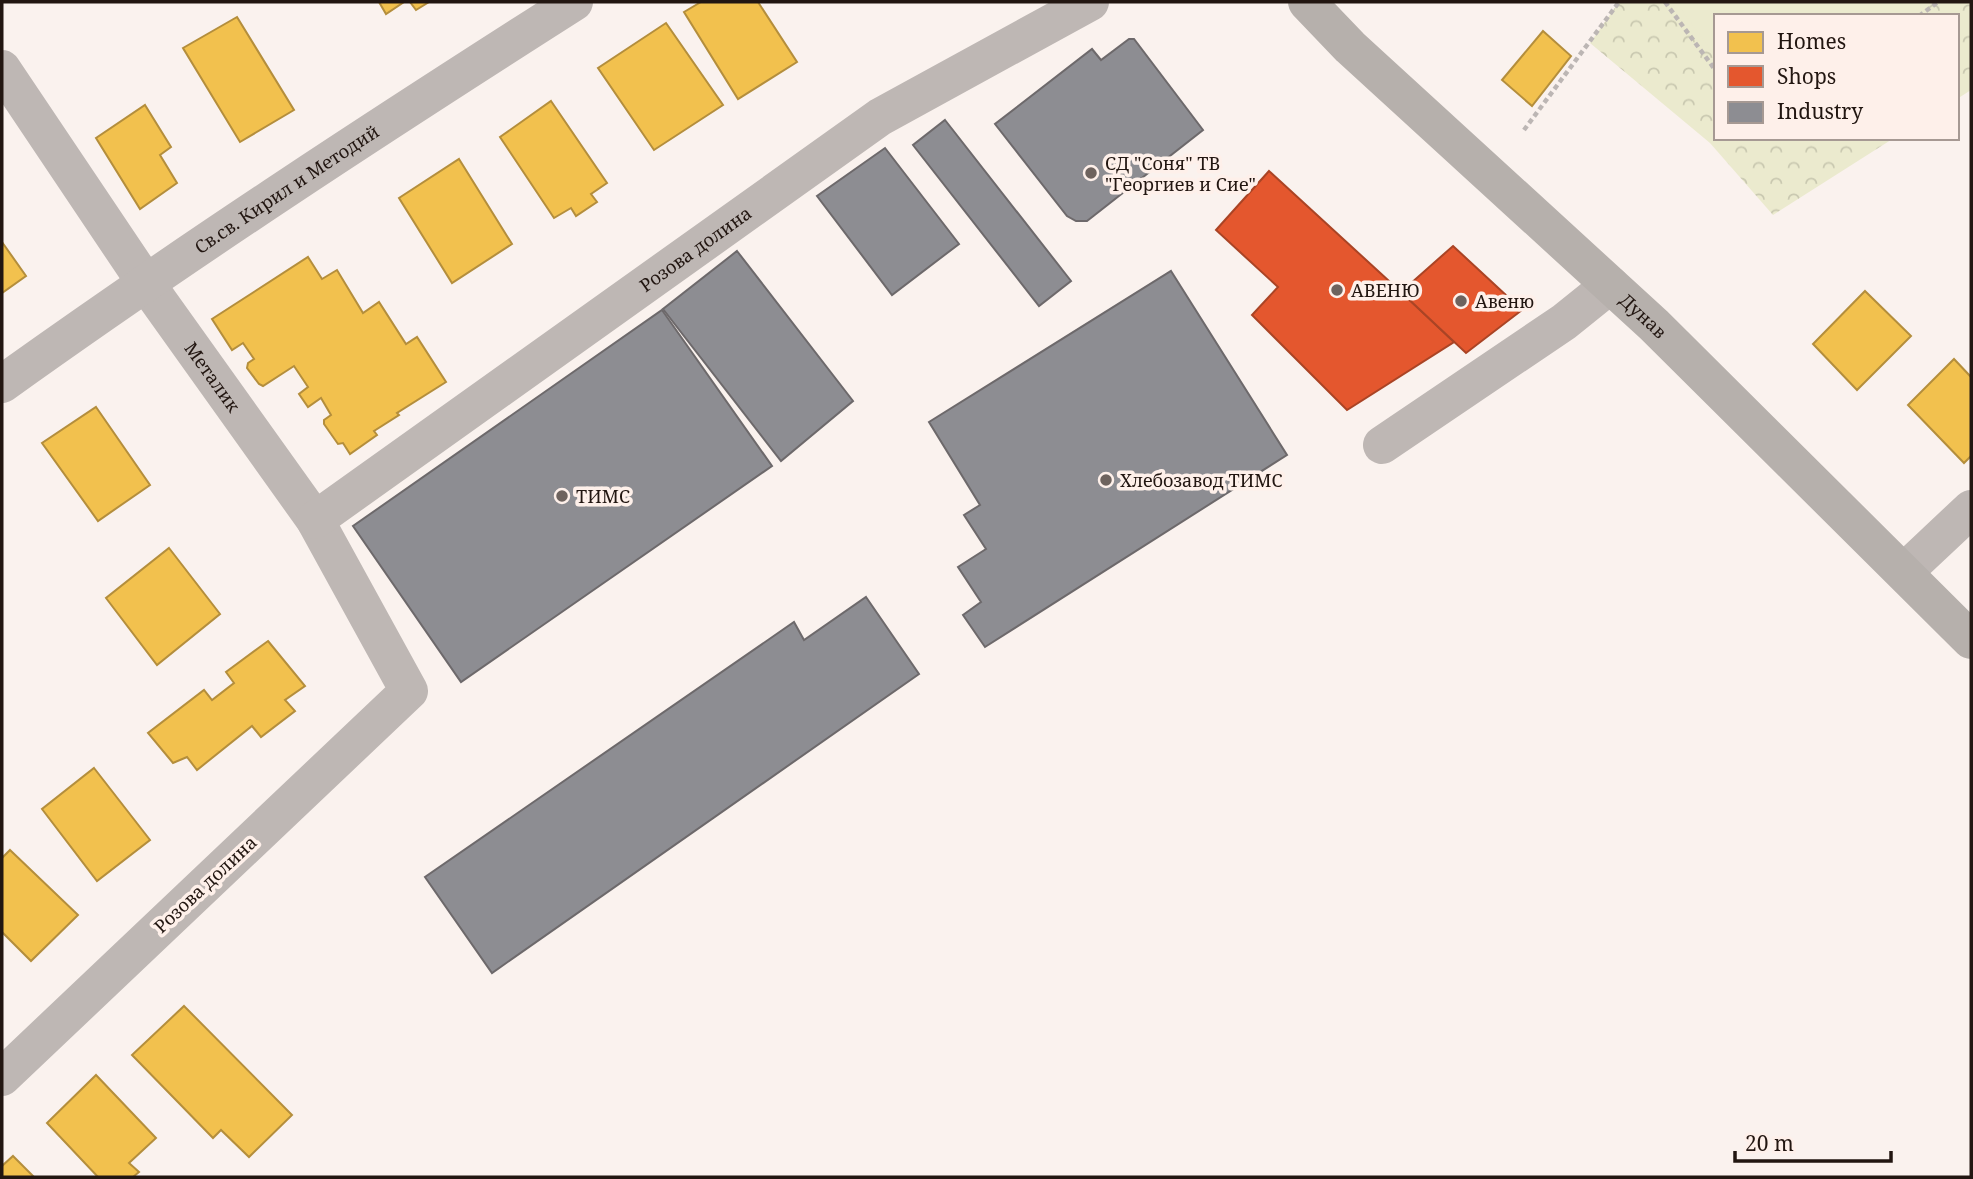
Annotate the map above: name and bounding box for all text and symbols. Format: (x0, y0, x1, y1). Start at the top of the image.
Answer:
legend (1714, 14, 1959, 140)
text: Homes (1777, 27, 1846, 55)
text: Shops (1777, 62, 1836, 90)
text: Industry (1777, 97, 1863, 125)
street label: Св.св. Кирил и Методий (190, 119, 383, 259)
place label: СД "Соня" ТВ "Георгиев и Сие" (1105, 151, 1256, 196)
marker: СД "Соня" ТВ "Георгиев и Сие" (1083, 165, 1099, 181)
street label: Розова долина (634, 201, 756, 297)
place label: АВЕНЮ (1351, 278, 1420, 302)
marker: АВЕНЮ (1329, 282, 1345, 298)
street label: Дунав (1615, 288, 1672, 343)
place label: Авеню (1475, 289, 1534, 313)
marker: Авеню (1453, 293, 1469, 309)
street label: Металик (180, 337, 246, 417)
place label: Хлебозавод ТИМС (1120, 468, 1282, 492)
marker: Хлебозавод ТИМС (1098, 472, 1114, 488)
place label: ТИМС (576, 484, 630, 508)
marker: ТИМС (554, 488, 570, 504)
street label: Розова долина (148, 830, 262, 938)
scale bar (1735, 1120, 1891, 1164)
text: 20 m (1745, 1129, 1794, 1157)

